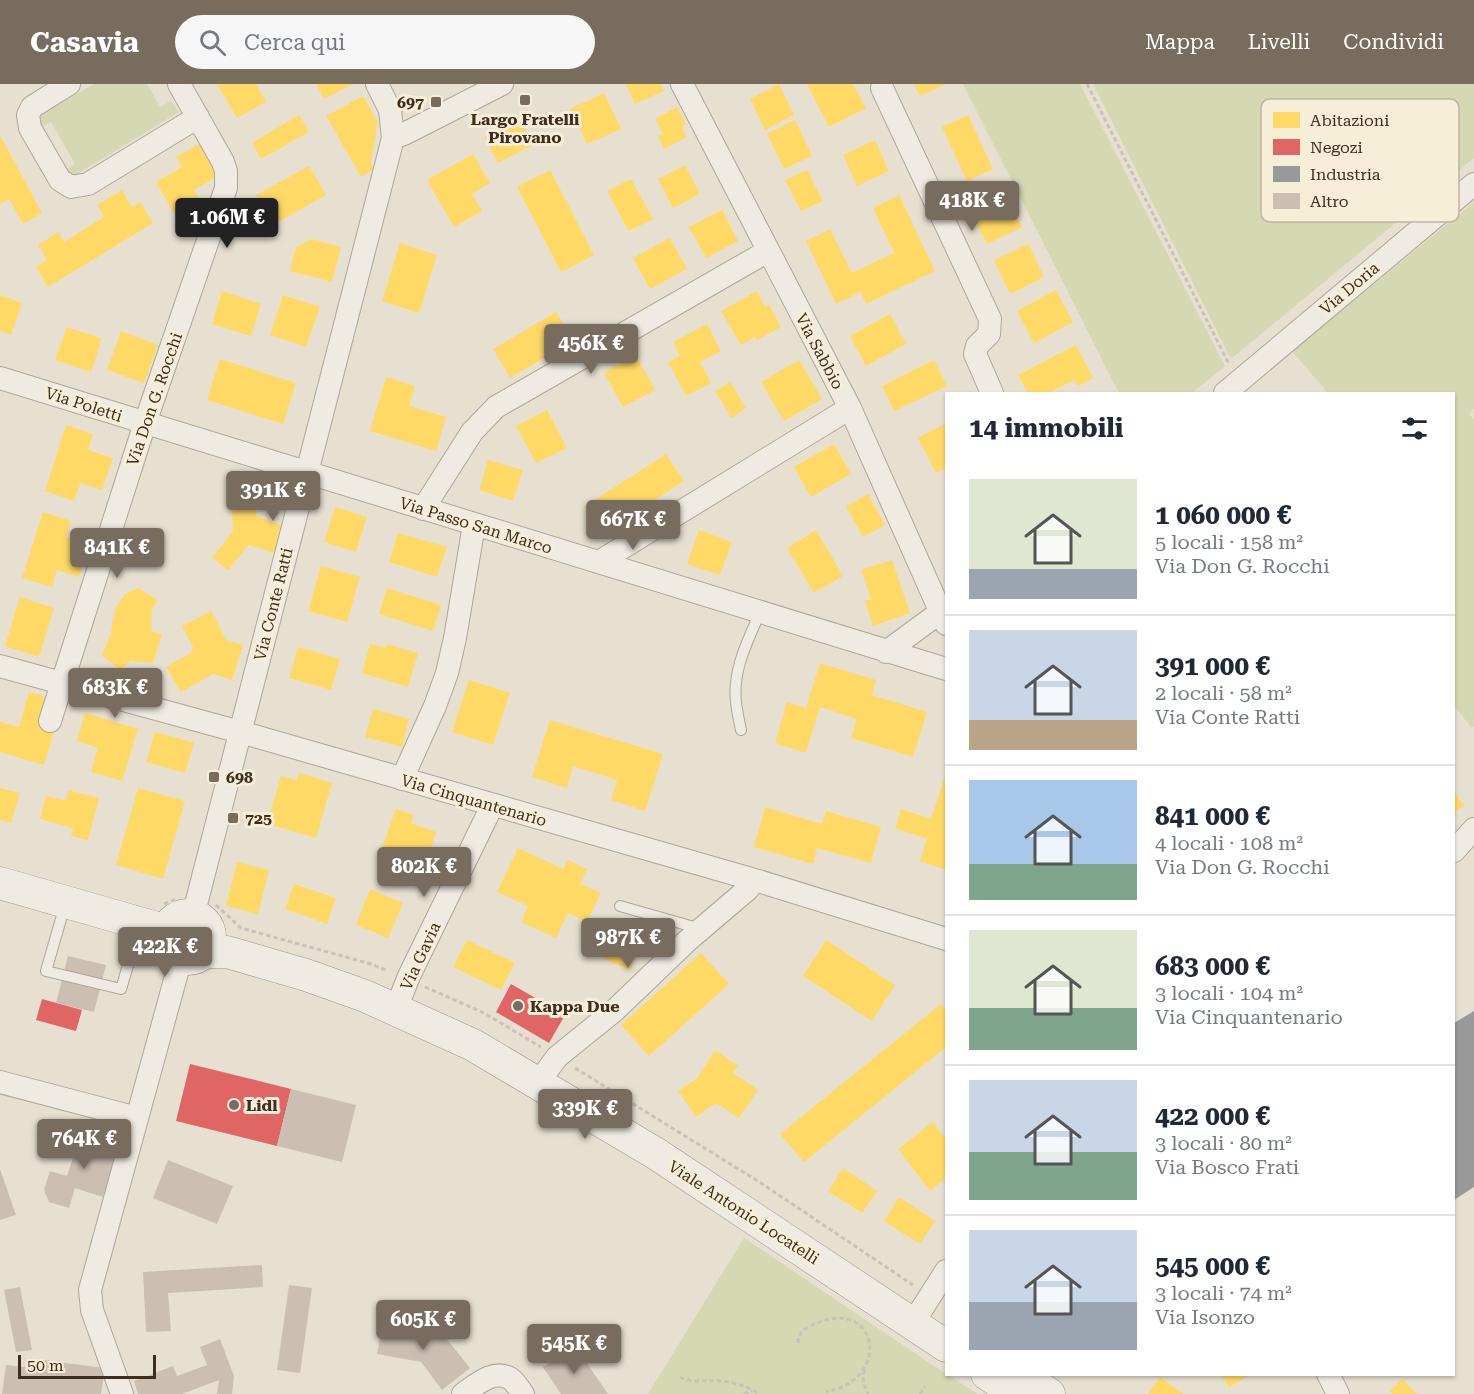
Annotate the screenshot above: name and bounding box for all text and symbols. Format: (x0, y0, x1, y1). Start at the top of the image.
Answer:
search box (175, 15, 595, 69)
text: Casavia (30, 26, 139, 59)
icon: search (196, 26, 229, 59)
text: Cerca qui (244, 30, 345, 55)
text: Mappa (1145, 30, 1215, 54)
text: Livelli (1248, 30, 1310, 54)
text: Condividi (1343, 30, 1444, 54)
place label: 697 (397, 93, 424, 112)
marker: Largo Fratelli Pirovano (518, 93, 532, 107)
marker: 697 (429, 95, 443, 109)
legend (1261, 99, 1459, 222)
place label: Largo Fratelli Pirovano (471, 110, 580, 147)
text: Abitazioni (1310, 111, 1389, 130)
text: Negozi (1310, 138, 1362, 157)
text: Industria (1310, 165, 1381, 184)
pin: 418K € (923, 181, 1021, 232)
text: 418K € (939, 188, 1005, 212)
text: Altro (1310, 192, 1349, 211)
pin: 1.06M € (172, 198, 282, 249)
text: 1.06M € (189, 205, 265, 229)
street label: Via Doria (1316, 258, 1383, 319)
street label: Via Sabbio (792, 310, 848, 393)
pin: 456K € (542, 324, 640, 375)
street label: Via Don G. Rocchi (123, 330, 186, 468)
text: 456K € (558, 331, 624, 355)
street label: Via Poletti (43, 383, 125, 426)
icon: filters (1398, 412, 1431, 445)
text: 14 immobili (969, 413, 1123, 443)
pin: 391K € (224, 471, 322, 522)
text: 391K € (240, 478, 306, 502)
street label: Via Passo San Marco (397, 493, 555, 558)
pin: 667K € (584, 500, 682, 551)
text: 1 060 000 € (1155, 500, 1291, 530)
icon: home (1017, 503, 1089, 575)
text: 667K € (600, 507, 666, 531)
pin: 841K € (68, 528, 166, 579)
text: 5 locali · 158 m² (1155, 530, 1303, 554)
text: 841K € (84, 535, 150, 559)
street label: Via Conte Ratti (250, 546, 297, 663)
text: Via Don G. Rocchi (1155, 554, 1330, 578)
text: 391 000 € (1155, 651, 1270, 681)
icon: home (1017, 654, 1089, 726)
pin: 683K € (66, 668, 164, 719)
text: 683K € (82, 675, 148, 699)
text: 2 locali · 58 m² (1155, 681, 1292, 705)
text: Via Conte Ratti (1155, 705, 1300, 729)
place label: 698 (226, 768, 253, 787)
marker: 698 (207, 770, 221, 784)
street label: Via Cinquantenario (399, 771, 549, 830)
text: 841 000 € (1155, 801, 1270, 831)
icon: home (1017, 804, 1089, 876)
place label: 725 (245, 809, 272, 828)
marker: 725 (226, 811, 240, 825)
text: 4 locali · 108 m² (1155, 831, 1303, 855)
pin: 802K € (375, 847, 473, 898)
text: 802K € (391, 854, 457, 878)
text: Via Don G. Rocchi (1155, 855, 1330, 879)
pin: 987K € (579, 918, 677, 969)
street label: Via Gavia (396, 919, 445, 993)
text: 987K € (595, 925, 661, 949)
pin: 422K € (116, 927, 214, 978)
text: 422K € (132, 934, 198, 958)
text: 683 000 € (1155, 951, 1270, 981)
icon: home (1017, 954, 1089, 1026)
text: 3 locali · 104 m² (1155, 981, 1303, 1005)
place label: Kappa Due (530, 997, 620, 1016)
marker: Kappa Due (511, 999, 525, 1013)
text: Via Cinquantenario (1155, 1005, 1343, 1029)
pin: 339K € (536, 1089, 634, 1140)
place label: Lidl (246, 1096, 278, 1115)
text: 339K € (552, 1096, 618, 1120)
marker: Lidl (227, 1098, 241, 1112)
text: 422 000 € (1155, 1101, 1270, 1131)
icon: home (1017, 1104, 1089, 1176)
pin: 764K € (35, 1119, 133, 1170)
text: 764K € (51, 1126, 117, 1150)
text: 3 locali · 80 m² (1155, 1131, 1292, 1155)
text: Via Bosco Frati (1155, 1155, 1299, 1179)
street label: Viale Antonio Locatelli (665, 1157, 823, 1268)
text: 545 000 € (1155, 1251, 1270, 1281)
icon: home (1017, 1254, 1089, 1326)
text: 3 locali · 74 m² (1155, 1281, 1292, 1305)
pin: 605K € (374, 1300, 472, 1351)
text: Via Isonzo (1155, 1305, 1255, 1329)
text: 605K € (390, 1307, 456, 1331)
pin: 545K € (525, 1324, 623, 1375)
text: 545K € (541, 1331, 607, 1355)
scale bar (18, 1352, 156, 1380)
text: 50 m (27, 1356, 64, 1375)

